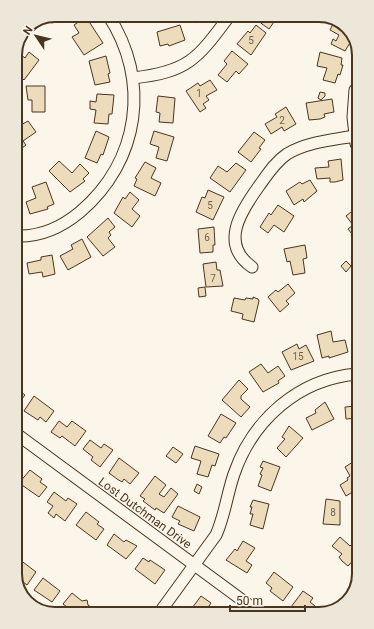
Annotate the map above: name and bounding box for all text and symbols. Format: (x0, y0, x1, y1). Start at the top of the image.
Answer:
north arrow (16, 16, 56, 56)
text: N (21, 23, 36, 37)
house number: 5 (248, 35, 254, 46)
house number: 1 (196, 88, 202, 99)
house number: 2 (279, 115, 285, 126)
house number: 5 (207, 200, 213, 211)
house number: 6 (204, 232, 210, 243)
house number: 7 (210, 273, 216, 284)
house number: 15 (292, 351, 304, 362)
street label: Lost Dutchman Drive (96, 475, 194, 551)
house number: 8 (330, 507, 336, 518)
scale bar (230, 587, 305, 613)
text: 50 m (236, 594, 263, 608)

